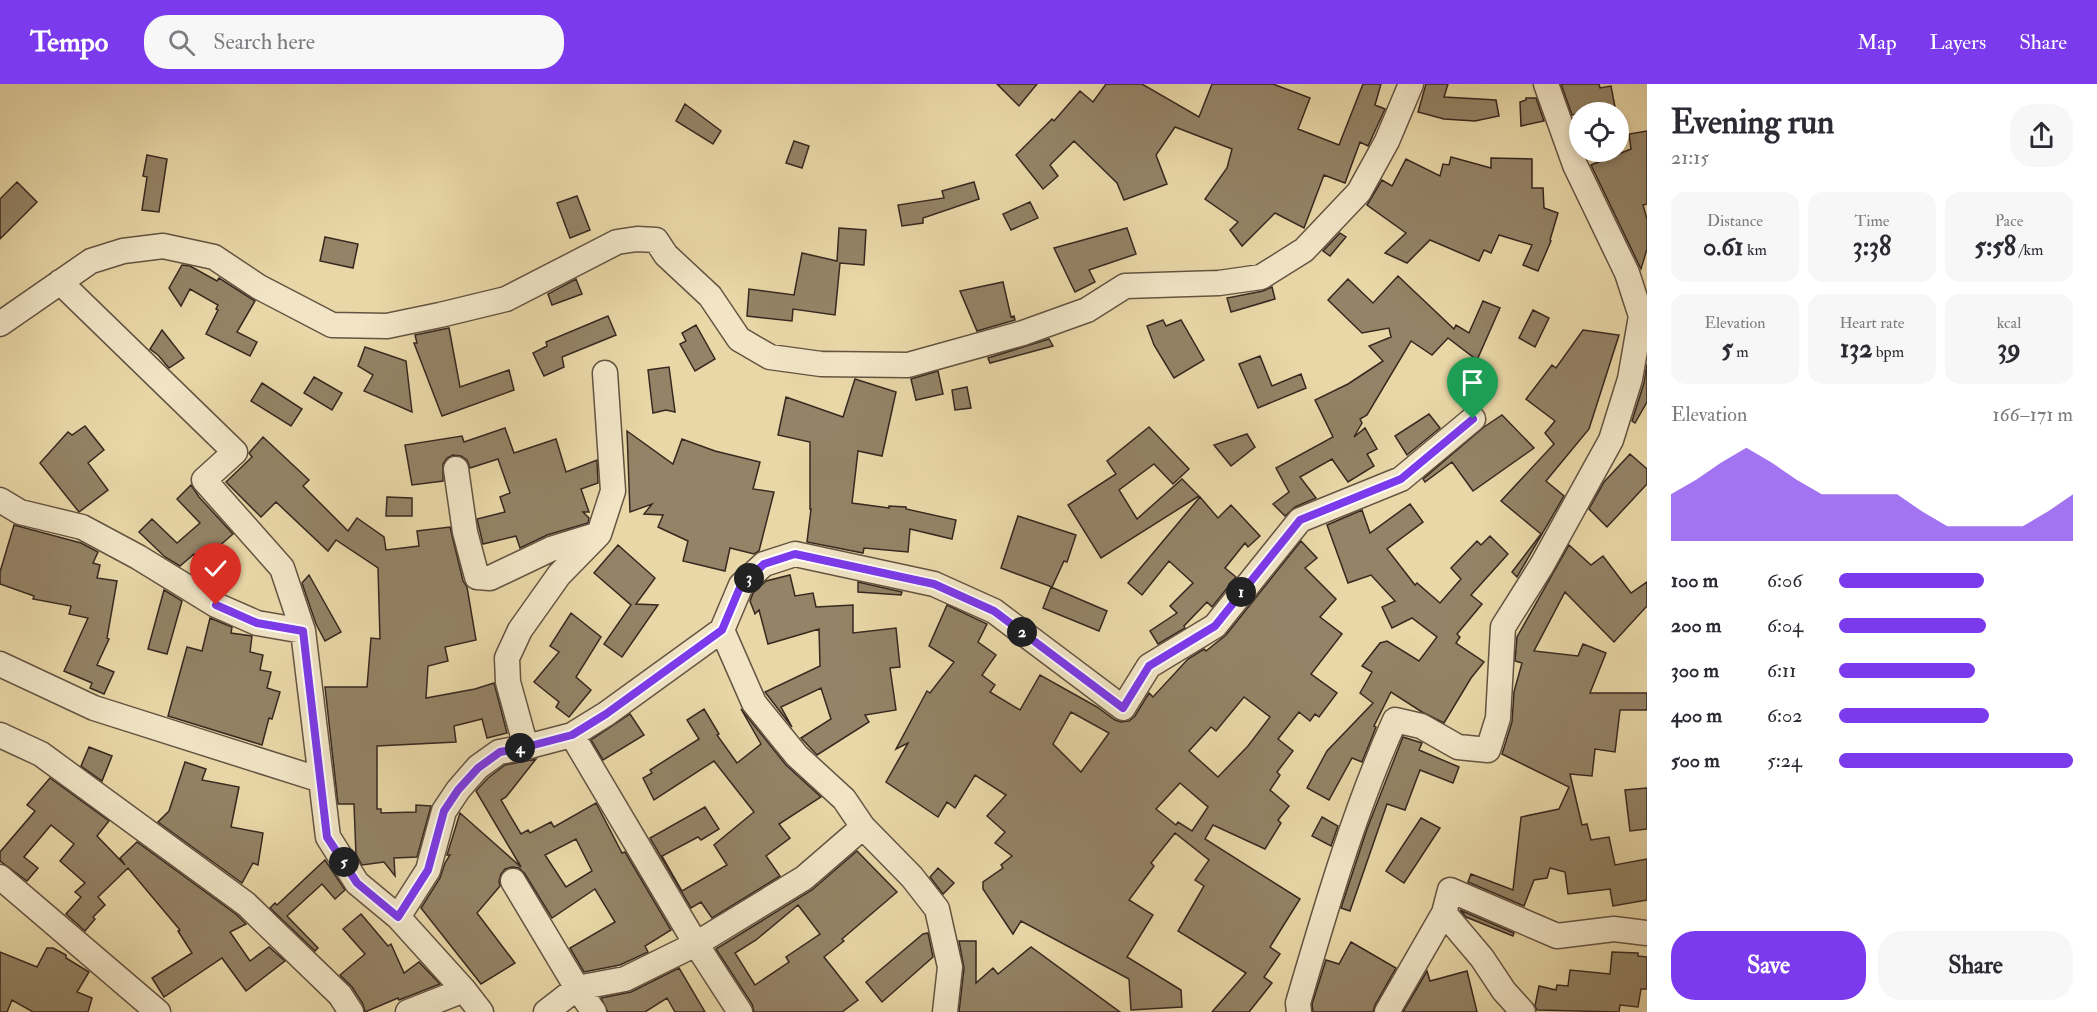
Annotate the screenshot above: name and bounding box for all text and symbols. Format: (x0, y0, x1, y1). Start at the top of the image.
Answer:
search box (144, 15, 564, 69)
text: Tempo (30, 25, 108, 60)
icon: search (165, 26, 198, 59)
text: Search here (213, 28, 315, 56)
text: Map (1857, 29, 1897, 56)
text: Layers (1930, 29, 1986, 56)
text: Share (2019, 29, 2067, 56)
map controls (1569, 102, 1629, 162)
button: locate (1569, 102, 1629, 162)
text: Evening run (1671, 102, 1834, 143)
button: share (2010, 104, 2073, 167)
text: 21:15 (1671, 145, 1709, 170)
text: Distance (1707, 211, 1763, 231)
text: Time (1855, 211, 1889, 231)
text: Pace (1995, 211, 2023, 231)
text: 0.61 (1703, 231, 1744, 263)
text: 3:38 (1853, 231, 1891, 263)
text: 5:58 (1974, 231, 2016, 263)
text: km (1744, 240, 1767, 260)
text: /km (2016, 240, 2044, 260)
text: Elevation (1705, 313, 1765, 333)
text: Heart rate (1839, 313, 1905, 333)
text: kcal (1997, 313, 2021, 333)
text: 5 (1721, 333, 1733, 365)
text: 132 (1840, 333, 1872, 365)
text: 39 (1997, 333, 2021, 365)
text: m (1733, 342, 1749, 362)
text: bpm (1872, 342, 1904, 362)
pin (1447, 357, 1498, 419)
icon: arrive (1456, 366, 1489, 399)
text: Elevation (1671, 402, 1747, 427)
text: 166–171 m (1992, 402, 2073, 427)
pin (190, 543, 241, 605)
icon: check (199, 552, 232, 585)
pin: 3 (734, 563, 764, 593)
text: 3 (746, 568, 752, 588)
text: 100 m (1671, 568, 1718, 593)
text: 6:06 (1767, 568, 1802, 593)
pin: 1 (1226, 577, 1256, 607)
text: 1 (1238, 582, 1244, 602)
text: 200 m (1671, 613, 1721, 638)
text: 6:04 (1767, 613, 1803, 638)
pin: 2 (1007, 617, 1037, 647)
text: 2 (1018, 622, 1026, 642)
text: 300 m (1671, 658, 1719, 683)
text: 6:11 (1767, 658, 1796, 683)
text: 400 m (1671, 703, 1722, 728)
text: 6:02 (1767, 703, 1802, 728)
pin: 4 (505, 733, 535, 763)
text: 4 (516, 738, 524, 758)
text: 500 m (1671, 748, 1720, 773)
text: 5:24 (1767, 748, 1802, 773)
pin: 5 (329, 847, 359, 877)
text: 5 (340, 852, 348, 872)
button: Save (1671, 931, 1866, 1000)
button: Share (1878, 931, 2073, 1000)

